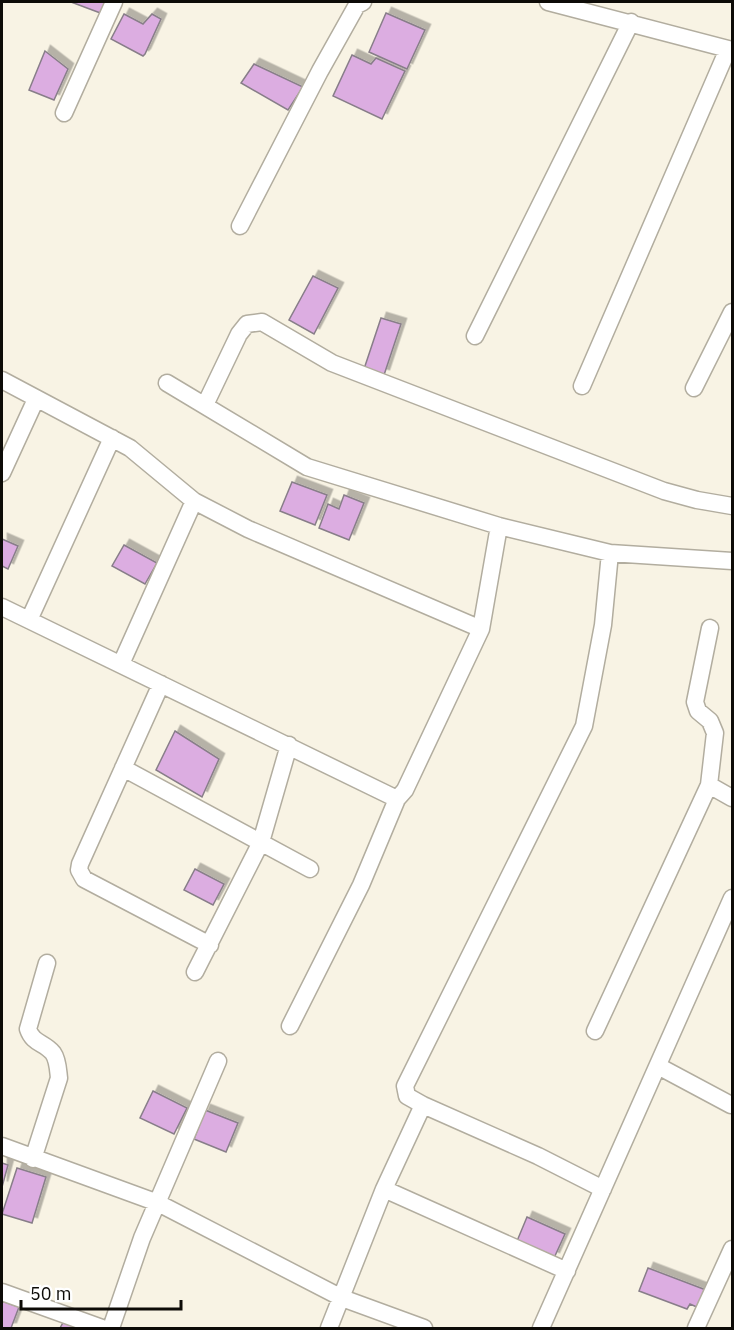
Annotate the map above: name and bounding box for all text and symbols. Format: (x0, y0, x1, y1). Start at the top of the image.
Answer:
scale bar (21, 1273, 182, 1311)
text: 50 m (30, 1282, 72, 1305)

